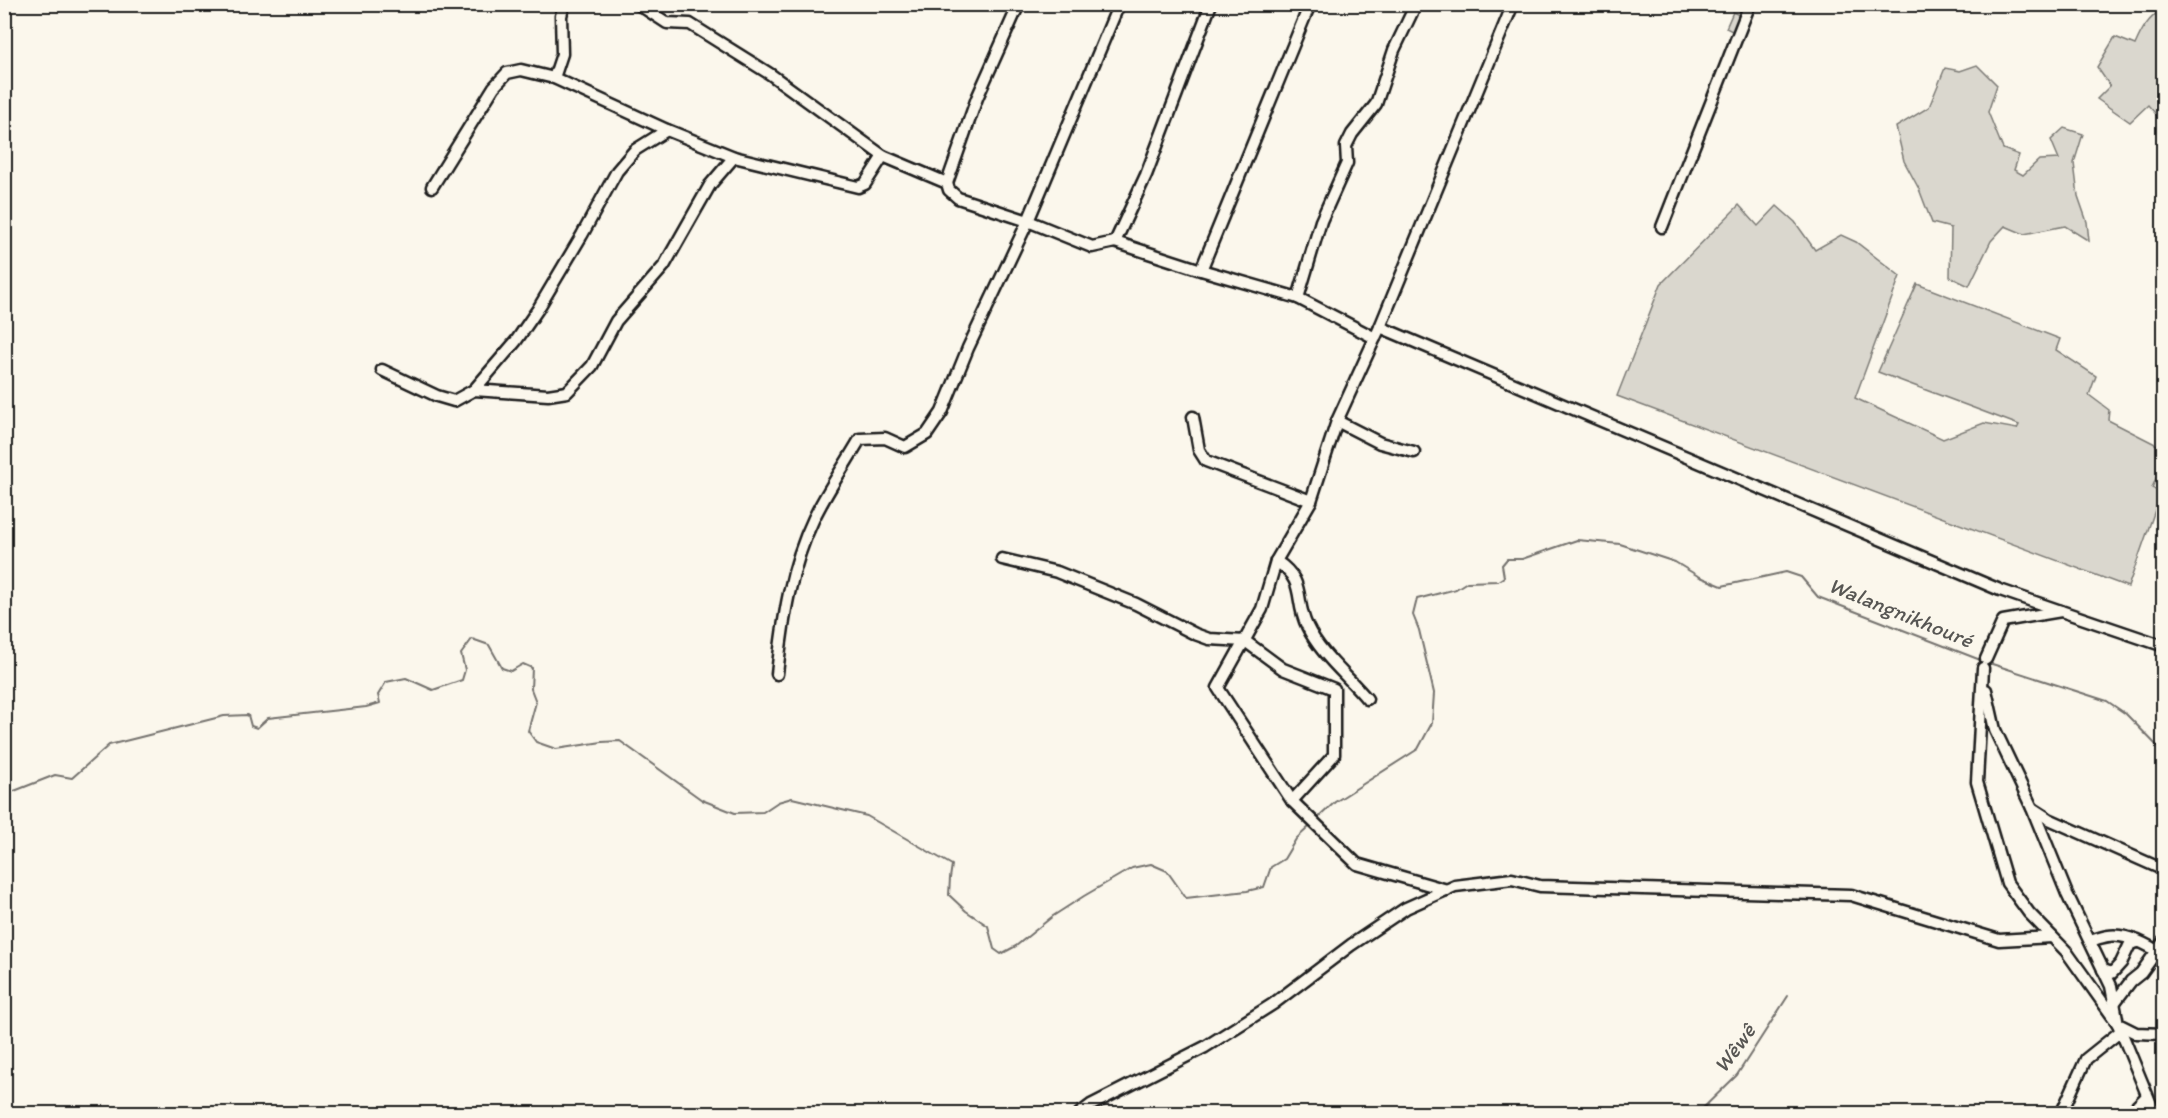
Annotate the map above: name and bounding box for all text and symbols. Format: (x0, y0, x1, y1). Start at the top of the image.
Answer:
water label: Walangnikhouré (1825, 571, 1978, 654)
water label: Wêwê (1708, 1017, 1762, 1078)

